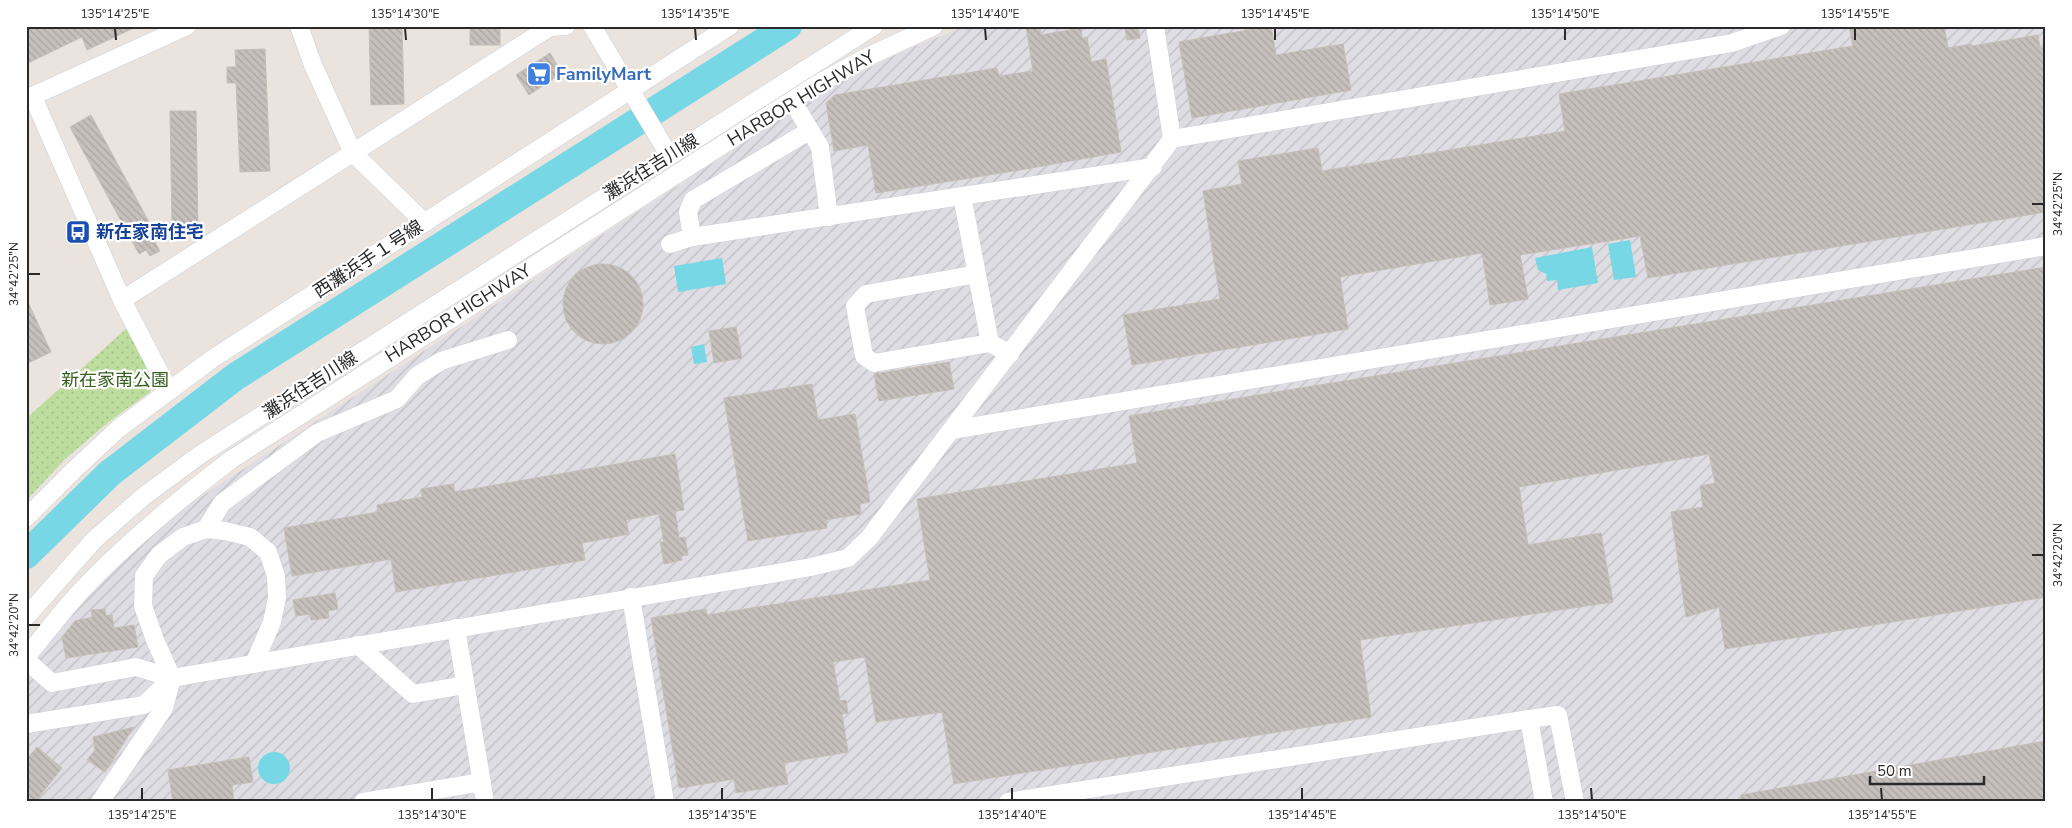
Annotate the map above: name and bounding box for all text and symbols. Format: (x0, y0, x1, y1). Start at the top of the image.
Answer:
text: 135°14'25"E (80, 6, 150, 22)
text: 135°14'30"E (370, 6, 440, 22)
text: 135°14'35"E (660, 6, 730, 22)
text: 135°14'40"E (950, 6, 1020, 22)
text: 135°14'45"E (1240, 6, 1310, 22)
text: 135°14'50"E (1530, 6, 1600, 22)
text: 135°14'55"E (1820, 6, 1890, 22)
street label: HARBOR HIGHWAY (723, 44, 879, 152)
supermarket icon: FamilyMart (526, 61, 552, 87)
place label: FamilyMart (556, 62, 651, 86)
street label: 灘浜住吉川線 (599, 128, 703, 206)
text: 34°42'25"N (2050, 172, 2066, 236)
street label: 西灘浜手１号線 (309, 215, 427, 303)
bus stop icon: 新在家南住宅 (65, 219, 91, 245)
place label: 新在家南住宅 (96, 220, 204, 244)
text: 34°42'25"N (6, 242, 22, 306)
street label: HARBOR HIGHWAY (380, 258, 536, 368)
street label: 灘浜住吉川線 (258, 346, 362, 424)
park label: 新在家南公園 (61, 368, 169, 392)
text: 34°42'20"N (2050, 523, 2066, 587)
text: 34°42'20"N (6, 593, 22, 657)
scale bar (1870, 753, 1983, 785)
text: 50 m (1877, 761, 1912, 781)
text: 135°14'25"E (107, 807, 177, 823)
text: 135°14'30"E (397, 807, 467, 823)
text: 135°14'35"E (687, 807, 757, 823)
text: 135°14'40"E (977, 807, 1047, 823)
text: 135°14'45"E (1267, 807, 1337, 823)
text: 135°14'50"E (1557, 807, 1627, 823)
text: 135°14'55"E (1847, 807, 1917, 823)

